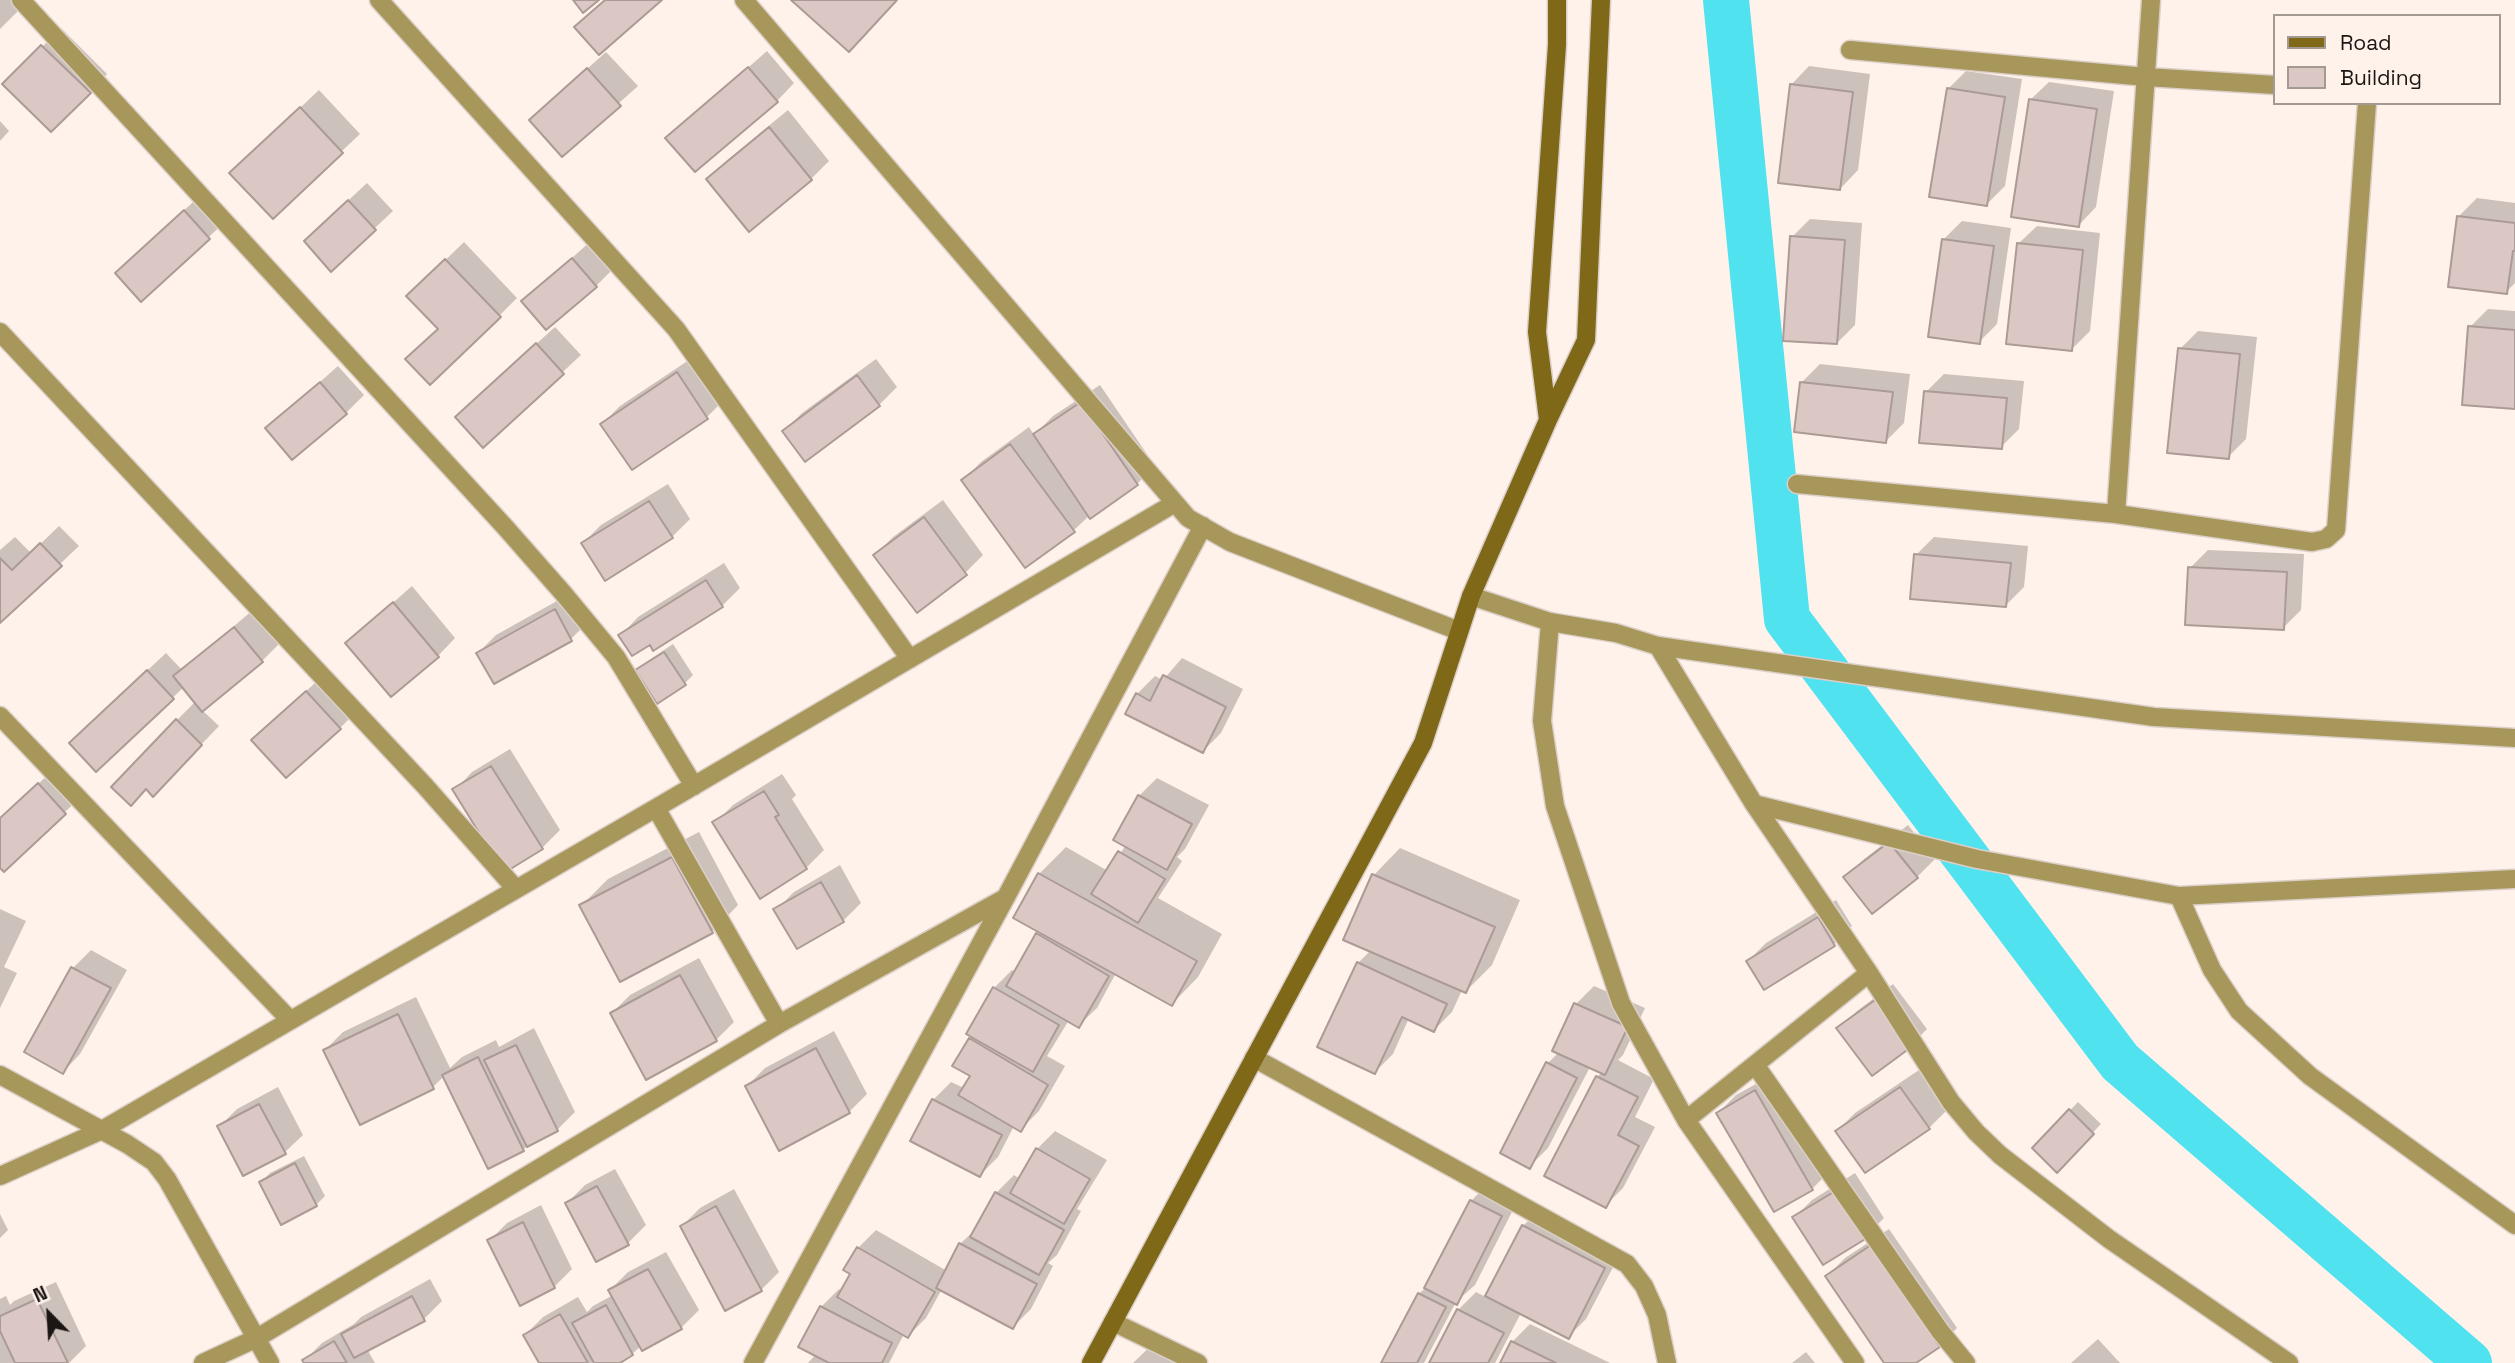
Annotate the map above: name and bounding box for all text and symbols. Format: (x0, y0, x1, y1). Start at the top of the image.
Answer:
legend (2274, 14, 2501, 105)
text: Road (2340, 29, 2392, 56)
text: Building (2340, 64, 2422, 91)
north arrow (14, 1279, 84, 1349)
text: N (29, 1280, 51, 1308)

